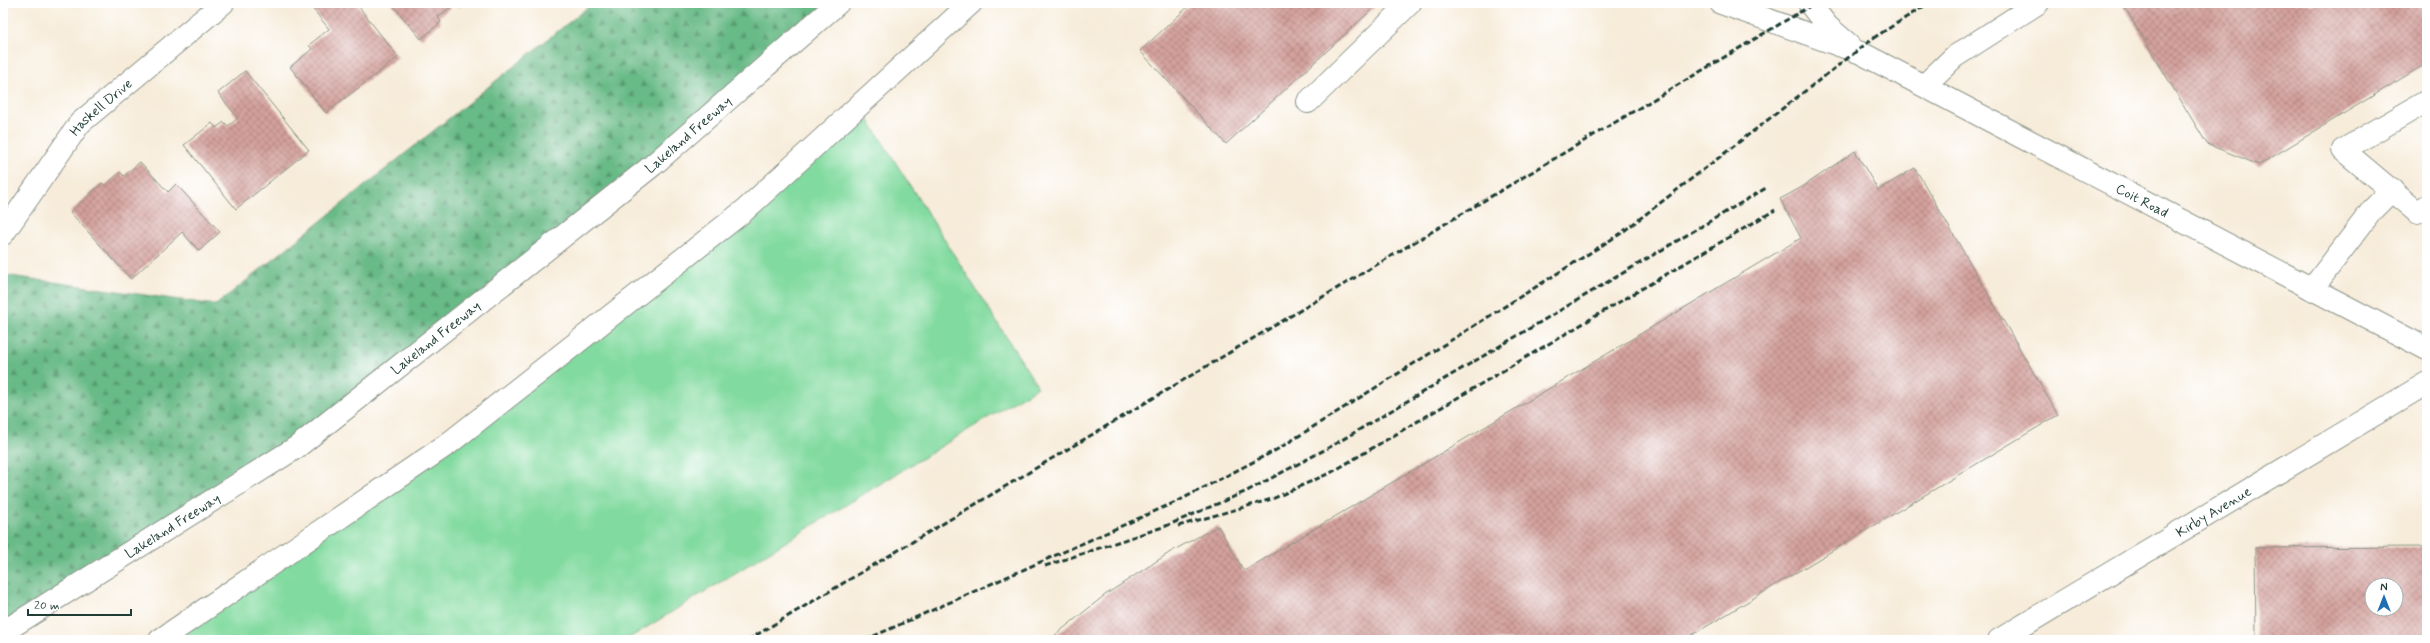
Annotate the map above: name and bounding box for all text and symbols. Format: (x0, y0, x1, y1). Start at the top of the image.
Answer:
street label: Haskell Drive (66, 75, 136, 140)
street label: Lakeland Freeway (642, 92, 736, 178)
street label: Coit Road (2112, 180, 2171, 222)
street label: Lakeland Freeway (388, 297, 485, 379)
street label: Kirby Avenue (2173, 483, 2255, 542)
street label: Lakeland Freeway (122, 490, 224, 563)
north arrow (2364, 577, 2404, 617)
text: N (2380, 581, 2388, 595)
scale bar (28, 591, 131, 617)
text: 20 m (34, 598, 60, 614)

